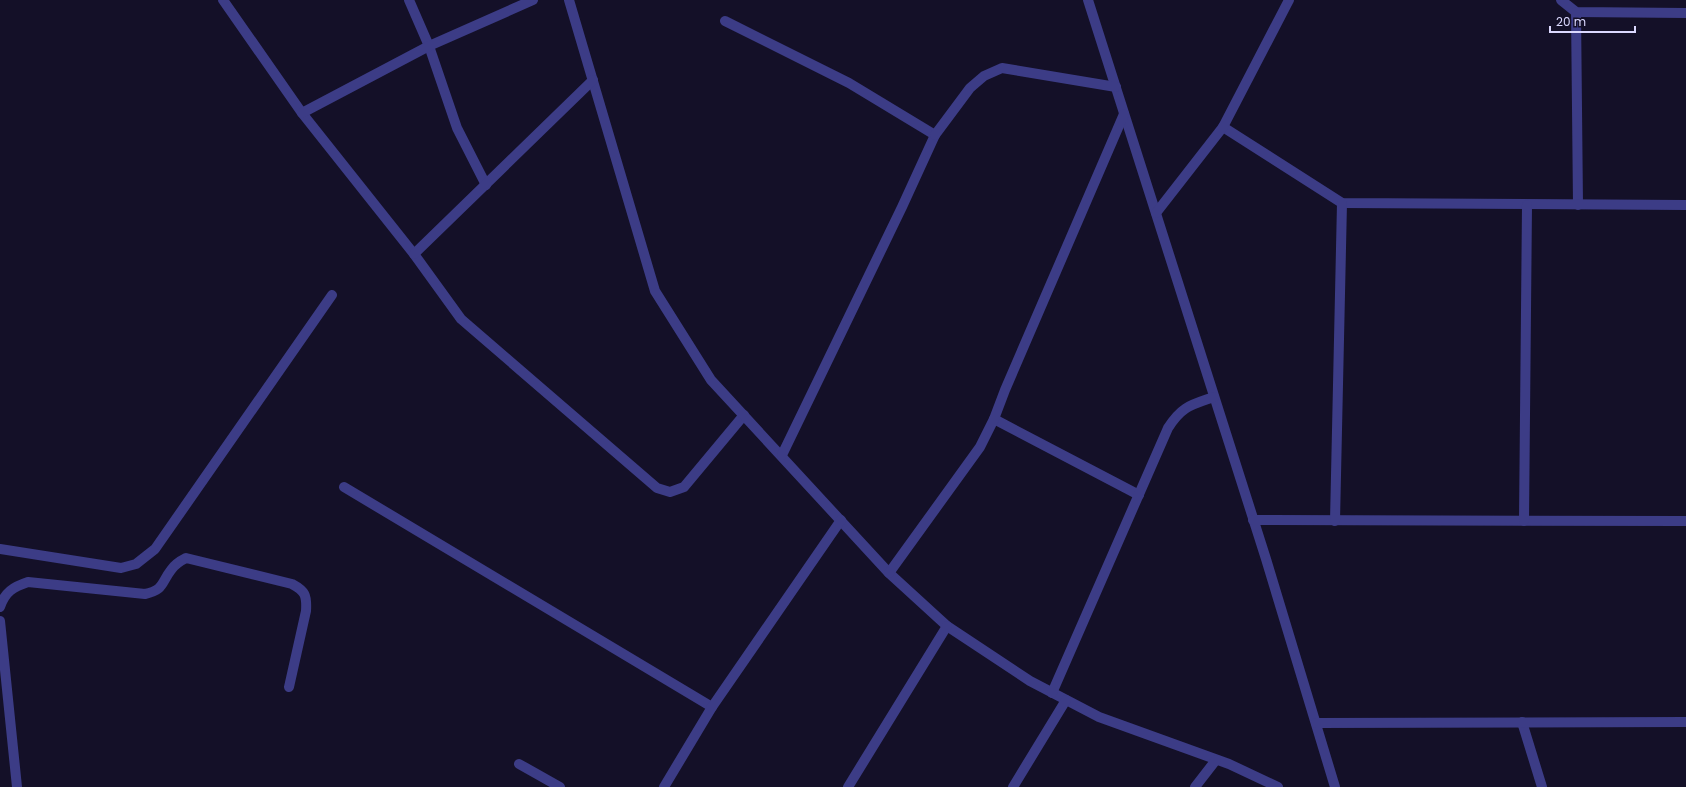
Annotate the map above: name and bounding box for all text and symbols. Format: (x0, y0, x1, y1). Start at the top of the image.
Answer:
scale bar (1550, 8, 1635, 34)
text: 20 m (1556, 13, 1586, 30)

